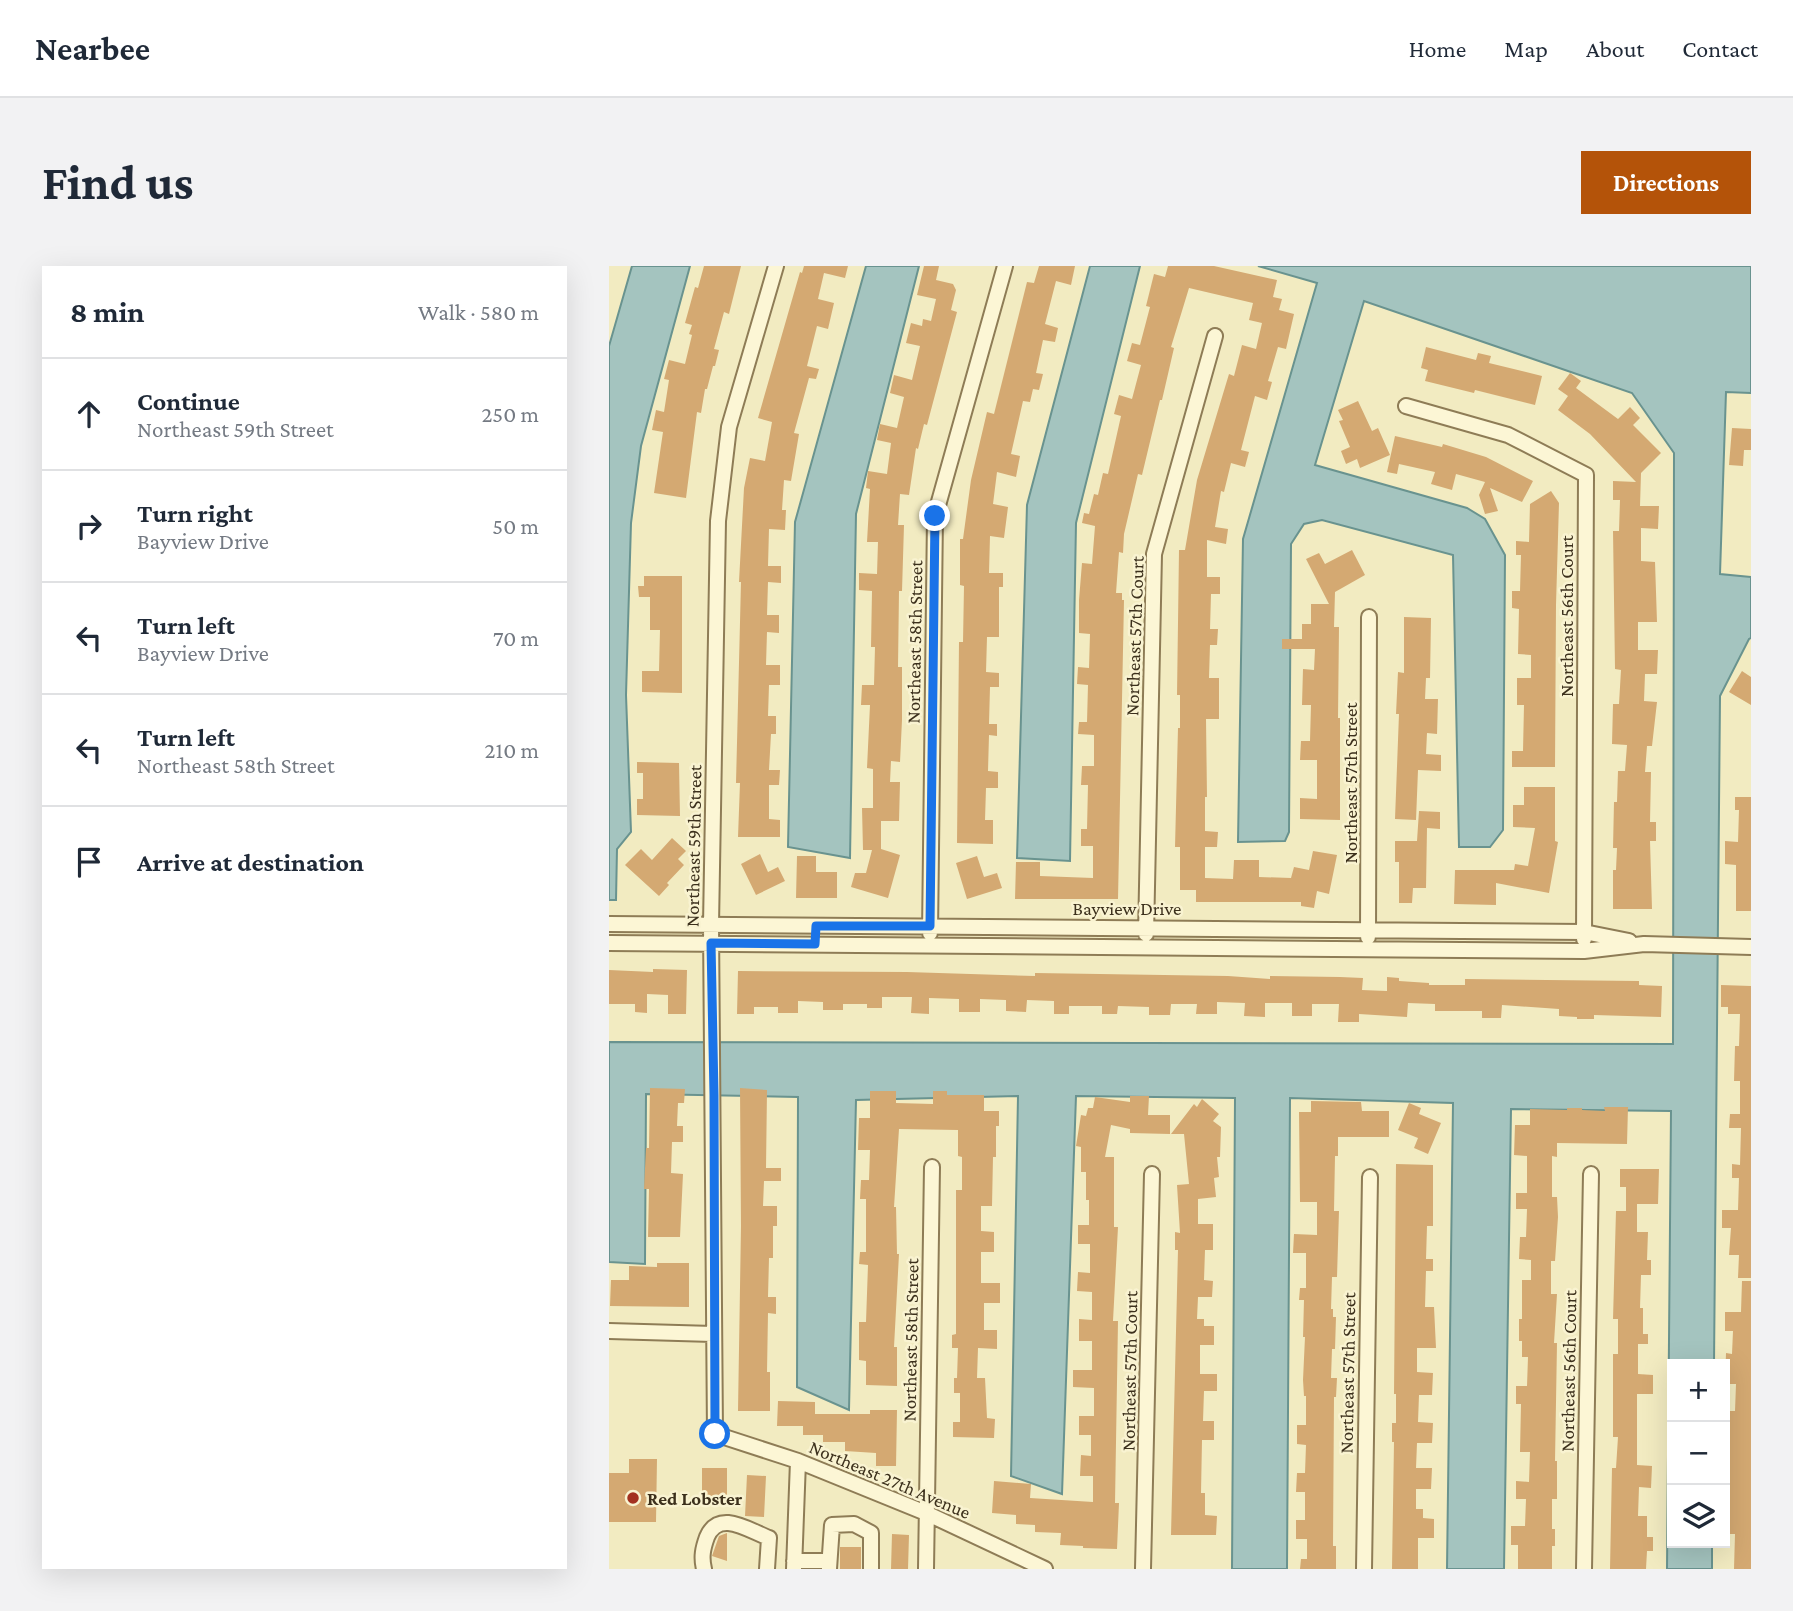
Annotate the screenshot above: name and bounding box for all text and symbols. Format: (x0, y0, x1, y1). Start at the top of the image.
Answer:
text: Nearbee (35, 30, 150, 67)
text: Home (1409, 35, 1466, 62)
text: Map (1504, 35, 1548, 62)
text: About (1586, 35, 1644, 62)
text: Contact (1682, 35, 1758, 62)
button: Directions (1581, 151, 1751, 214)
text: Find us (42, 155, 194, 210)
text: 8 min (70, 295, 145, 328)
text: Walk · 580 m (418, 299, 539, 325)
text: Continue (137, 387, 240, 416)
icon: ahead (70, 395, 108, 433)
text: 250 m (481, 401, 539, 427)
text: Northeast 59th Street (137, 416, 334, 442)
text: Turn right (137, 499, 253, 528)
route end (919, 500, 950, 531)
icon: right (70, 507, 108, 545)
text: 50 m (492, 513, 539, 539)
text: Bayview Drive (137, 528, 269, 554)
street label: Northeast 56th Court (1556, 534, 1577, 697)
street label: Northeast 57th Court (1121, 555, 1148, 716)
street label: Northeast 58th Street (903, 560, 926, 724)
text: Turn left (137, 611, 235, 640)
icon: left (70, 619, 108, 657)
text: 70 m (493, 625, 539, 651)
text: Bayview Drive (137, 640, 269, 666)
street label: Northeast 57th Street (1340, 702, 1361, 864)
text: Turn left (137, 723, 235, 752)
icon: left (70, 731, 108, 769)
text: 210 m (485, 737, 539, 763)
text: Northeast 58th Street (137, 752, 335, 778)
street label: Northeast 59th Street (682, 764, 705, 927)
icon: arrive (70, 843, 108, 881)
text: Arrive at destination (137, 848, 364, 877)
street label: Bayview Drive (1073, 898, 1181, 919)
street label: Northeast 58th Street (899, 1258, 922, 1422)
street label: Northeast 56th Court (1557, 1289, 1580, 1452)
street label: Northeast 57th Court (1118, 1290, 1141, 1451)
street label: Northeast 57th Street (1336, 1292, 1359, 1454)
map controls (1667, 1359, 1730, 1548)
button: + (1667, 1359, 1730, 1422)
route start (699, 1418, 730, 1449)
button: − (1667, 1422, 1730, 1485)
street label: Northeast 27th Avenue (806, 1436, 974, 1523)
button: layers (1667, 1485, 1730, 1548)
place label: Red Lobster (647, 1488, 743, 1509)
marker: Red Lobster (625, 1490, 641, 1506)

